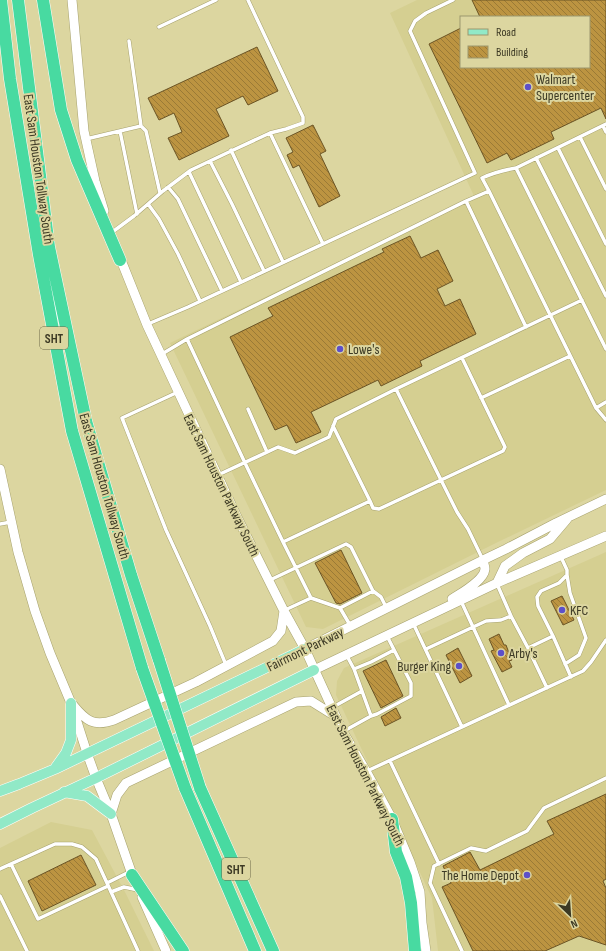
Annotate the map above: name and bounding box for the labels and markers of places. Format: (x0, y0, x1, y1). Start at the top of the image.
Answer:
place label: Walmart Supercenter (536, 71, 594, 104)
marker: Walmart Supercenter (523, 82, 533, 92)
place label: Lowe's (348, 341, 379, 358)
marker: Lowe's (335, 344, 345, 354)
place label: KFC (570, 602, 589, 619)
marker: KFC (557, 605, 567, 615)
place label: Arby's (508, 645, 538, 662)
marker: Arby's (496, 648, 506, 658)
place label: Burger King (397, 658, 451, 675)
marker: Burger King (454, 661, 464, 671)
place label: The Home Depot (441, 867, 519, 884)
marker: The Home Depot (522, 870, 532, 880)

